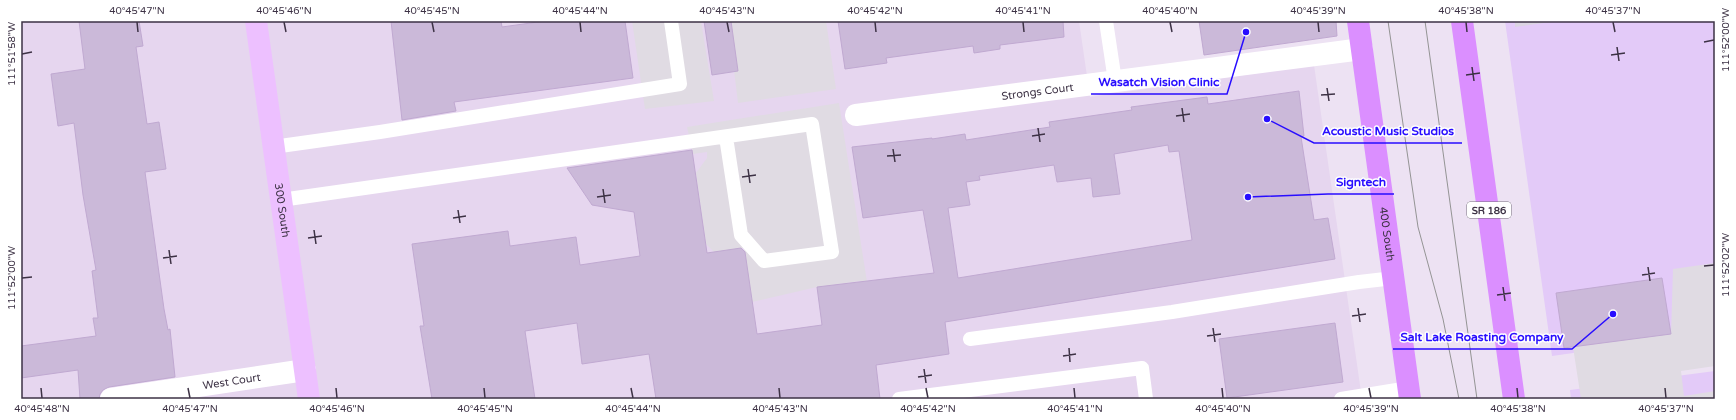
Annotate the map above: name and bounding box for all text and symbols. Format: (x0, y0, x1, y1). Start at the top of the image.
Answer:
text: 40°45'47"N (109, 5, 165, 17)
text: 40°45'46"N (256, 5, 312, 17)
text: 40°45'45"N (404, 5, 460, 17)
text: 40°45'44"N (552, 5, 608, 17)
text: 40°45'43"N (699, 5, 755, 17)
text: 40°45'42"N (847, 5, 903, 17)
text: 40°45'41"N (995, 5, 1051, 17)
text: 40°45'40"N (1142, 5, 1198, 17)
text: 40°45'39"N (1290, 5, 1346, 17)
text: 40°45'38"N (1438, 5, 1494, 17)
text: 40°45'37"N (1585, 5, 1641, 17)
text: 111°52'00"W (1720, 8, 1732, 72)
text: 111°51'58"W (6, 22, 18, 86)
callout: Wasatch Vision Clinic (1091, 70, 1227, 94)
text: Wasatch Vision Clinic (1099, 75, 1220, 89)
street label: Strongs Court (1001, 81, 1074, 103)
callout: Acoustic Music Studios (1314, 119, 1462, 143)
text: Acoustic Music Studios (1322, 124, 1454, 138)
callout: Signtech (1328, 170, 1394, 194)
text: Signtech (1336, 175, 1386, 190)
street label: 300 South (272, 182, 292, 238)
road number: SR 186 (1467, 202, 1511, 218)
street label: 400 South (1377, 206, 1397, 262)
text: 111°52'02"W (1720, 233, 1732, 297)
text: 111°52'00"W (6, 246, 18, 310)
callout: Salt Lake Roasting Company (1393, 325, 1572, 349)
text: Salt Lake Roasting Company (1400, 330, 1564, 345)
street label: West Court (202, 371, 262, 392)
text: 40°45'48"N (14, 403, 70, 415)
text: 40°45'47"N (162, 403, 218, 415)
text: 40°45'46"N (309, 403, 365, 415)
text: 40°45'45"N (457, 403, 513, 415)
text: 40°45'44"N (605, 403, 661, 415)
text: 40°45'43"N (752, 403, 808, 415)
text: 40°45'42"N (900, 403, 956, 415)
text: 40°45'41"N (1047, 403, 1103, 415)
text: 40°45'40"N (1195, 403, 1251, 415)
text: 40°45'39"N (1343, 403, 1399, 415)
text: 40°45'38"N (1490, 403, 1546, 415)
text: 40°45'37"N (1638, 403, 1694, 415)

